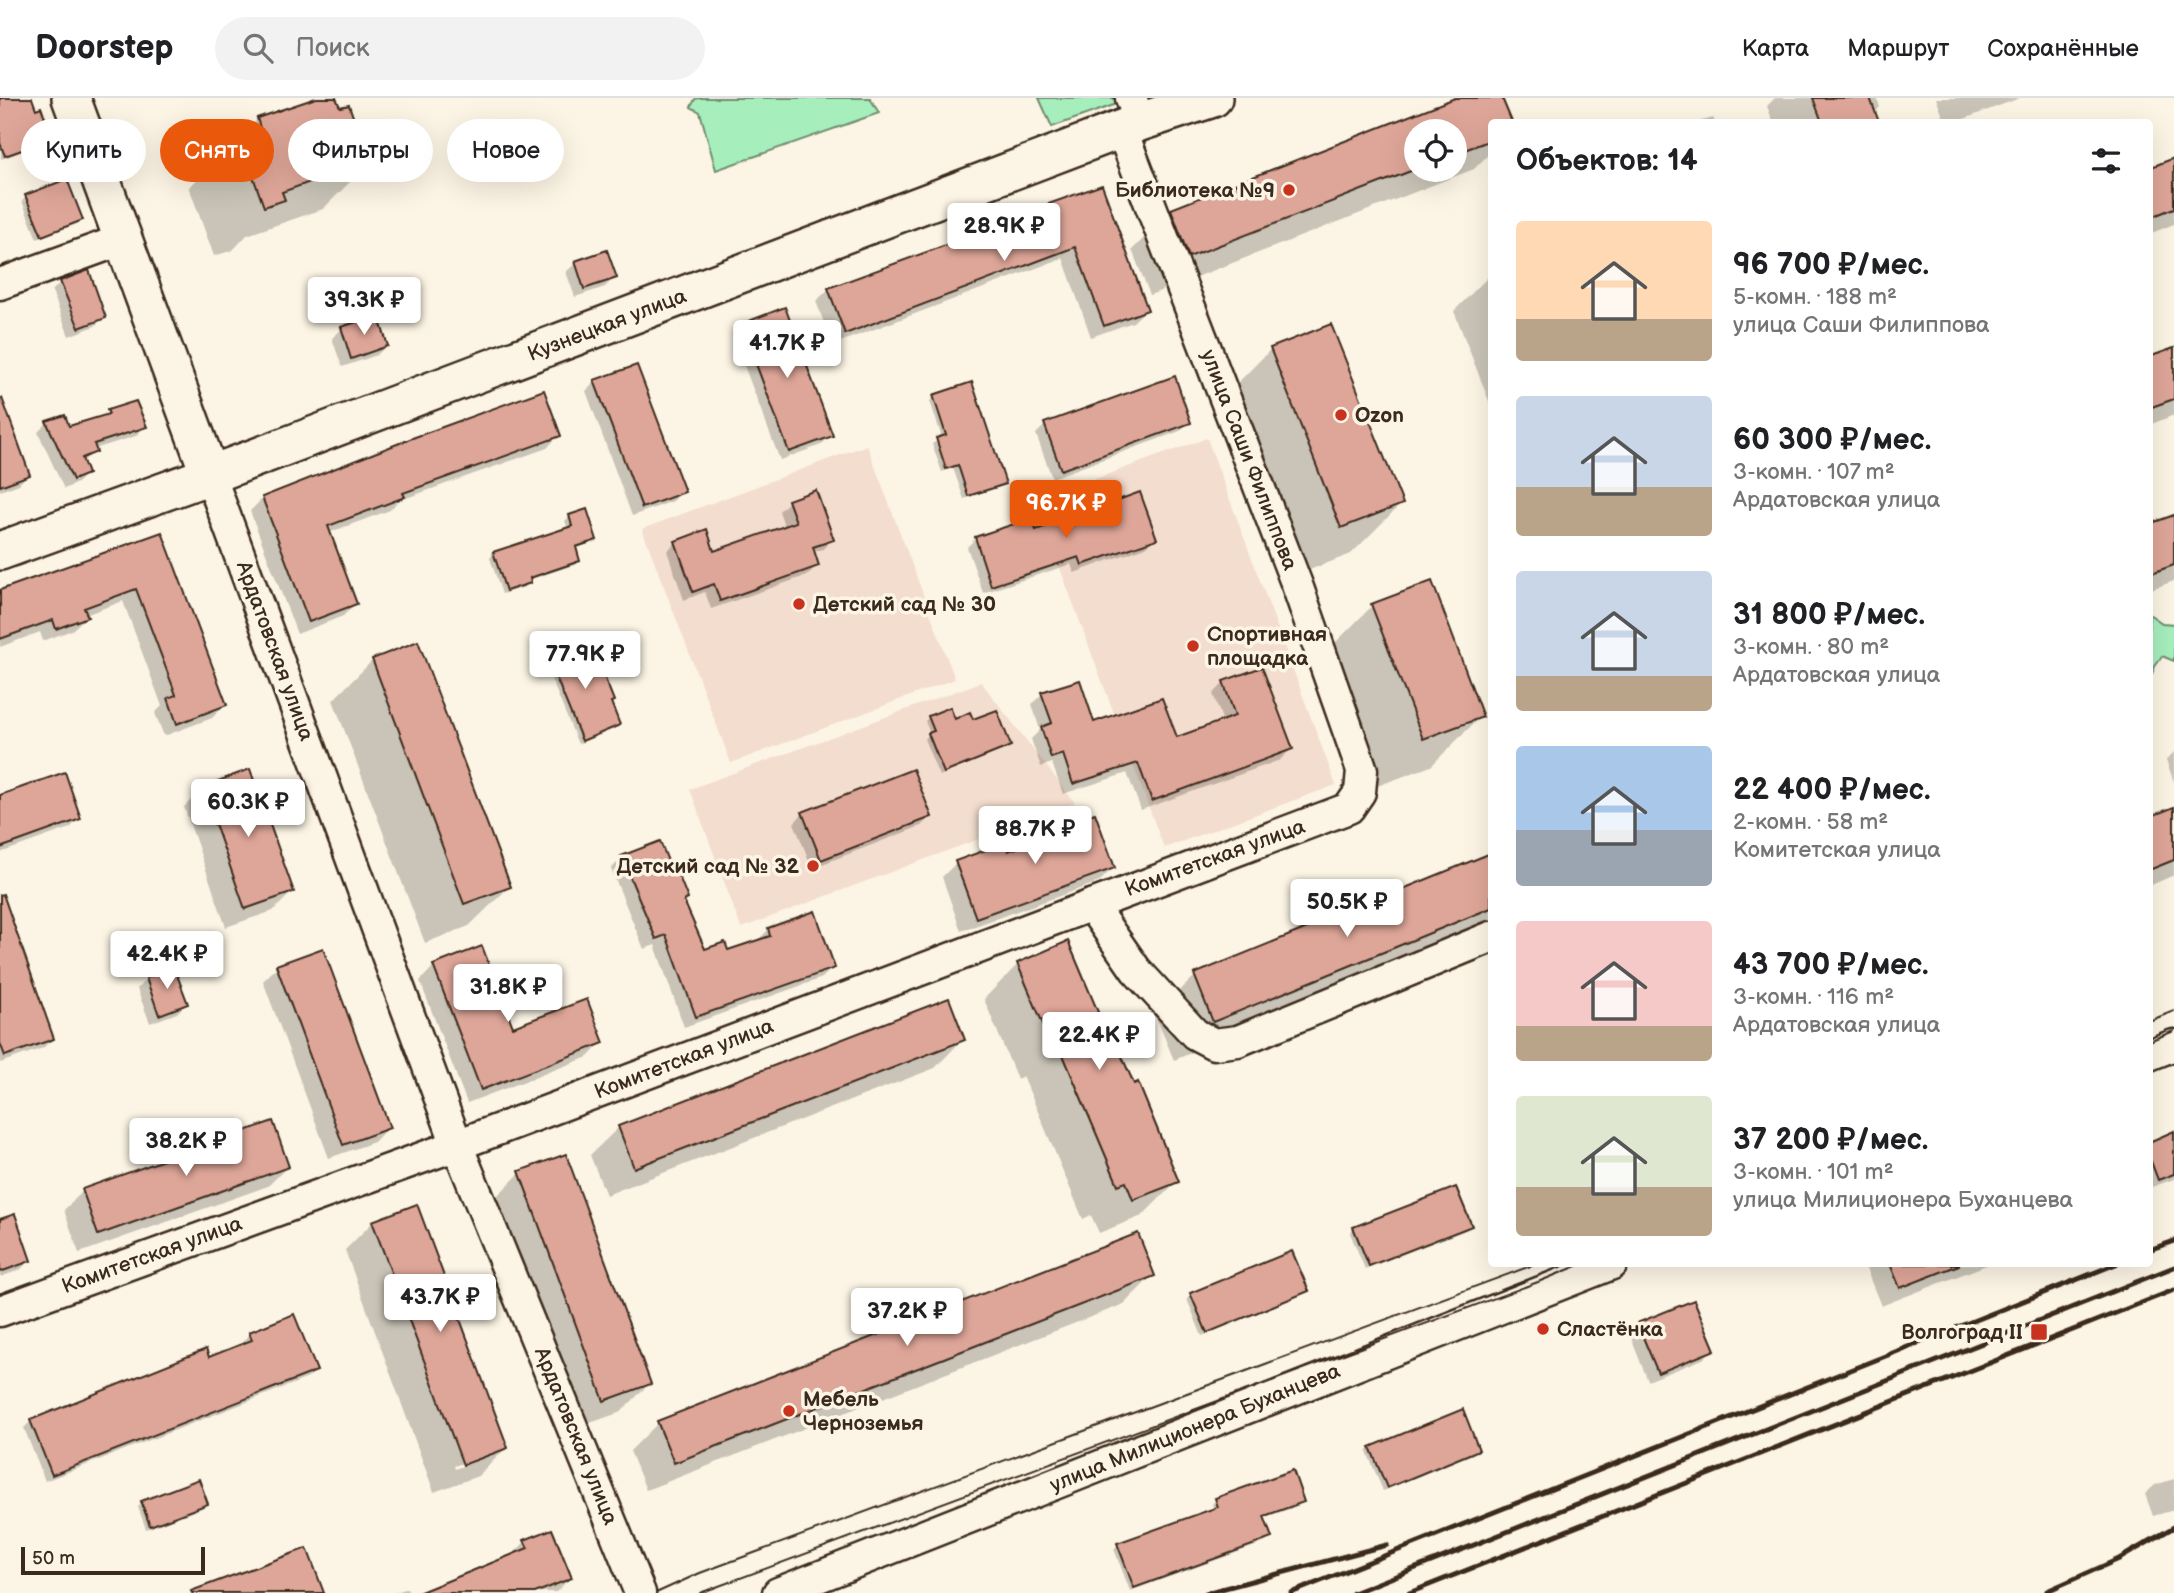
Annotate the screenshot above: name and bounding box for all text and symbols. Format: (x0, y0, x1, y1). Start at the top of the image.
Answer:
search box (215, 17, 705, 80)
text: Doorstep (35, 28, 173, 68)
icon: search (239, 29, 277, 67)
text: Поиск (295, 33, 370, 64)
text: Карта (1742, 34, 1809, 63)
text: Маршрут (1847, 34, 1949, 63)
text: Сохранённые (1987, 34, 2139, 63)
chip: Купить (21, 119, 146, 182)
chip: Снять (160, 119, 274, 182)
chip: Фильтры (288, 119, 433, 182)
chip: Новое (447, 119, 564, 182)
map controls (1404, 119, 1467, 182)
button: locate (1404, 119, 1467, 182)
icon: filters (2087, 142, 2125, 180)
text: Объектов: 14 (1516, 143, 1698, 179)
place label: Библиотека №9 (1115, 178, 1275, 203)
marker: Библиотека №9 (1281, 182, 1297, 198)
pin: 28.9K ₽ (939, 204, 1069, 263)
text: 28.9K ₽ (963, 212, 1045, 240)
text: 96 700 ₽/мес. (1733, 247, 1929, 283)
icon: home (1572, 249, 1656, 333)
pin: 39.3K ₽ (299, 278, 429, 337)
street label: Кузнецкая улица (524, 283, 690, 367)
text: 5-комн. · 188 m² (1733, 283, 1897, 311)
text: 39.3K ₽ (324, 286, 404, 314)
text: улица Саши Филиппова (1733, 311, 1990, 339)
pin: 41.7K ₽ (722, 320, 852, 380)
text: 41.7K ₽ (749, 329, 825, 357)
street label: улица Саши Филиппова (1195, 346, 1303, 574)
place label: Ozon (1355, 403, 1404, 428)
marker: Ozon (1333, 407, 1349, 423)
text: 60 300 ₽/мес. (1733, 422, 1931, 458)
icon: home (1572, 424, 1656, 508)
text: 3-комн. · 107 m² (1733, 458, 1895, 486)
pin: 96.7K ₽ (1001, 480, 1131, 540)
text: Ардатовская улица (1733, 486, 1940, 514)
text: 96.7K ₽ (1026, 489, 1106, 517)
street label: Ардатовская улица (231, 557, 319, 745)
place label: Детский сад № 30 (813, 592, 996, 617)
marker: Детский сад № 30 (791, 596, 807, 612)
text: 31 800 ₽/мес. (1733, 597, 1925, 633)
icon: home (1572, 599, 1656, 683)
place label: Спортивная площадка (1207, 622, 1327, 671)
pin: 77.9K ₽ (520, 632, 650, 691)
text: 3-комн. · 80 m² (1733, 633, 1889, 661)
marker: Спортивная площадка (1185, 638, 1201, 654)
text: 77.9K ₽ (545, 640, 625, 668)
text: Ардатовская улица (1733, 661, 1940, 689)
text: 22 400 ₽/мес. (1733, 772, 1931, 808)
icon: home (1572, 774, 1656, 858)
pin: 60.3K ₽ (183, 780, 313, 839)
text: 60.3K ₽ (207, 788, 289, 816)
pin: 88.7K ₽ (970, 806, 1100, 866)
text: 2-комн. · 58 m² (1733, 808, 1888, 836)
street label: Комитетская улица (1122, 814, 1309, 902)
text: 88.7K ₽ (995, 815, 1075, 843)
text: Комитетская улица (1733, 836, 1941, 864)
place label: Детский сад № 32 (616, 854, 799, 879)
marker: Детский сад № 32 (805, 858, 821, 874)
pin: 50.5K ₽ (1282, 880, 1412, 939)
text: 50.5K ₽ (1306, 888, 1388, 916)
pin: 42.4K ₽ (102, 932, 232, 991)
text: 42.4K ₽ (126, 940, 208, 968)
text: 43 700 ₽/мес. (1733, 947, 1929, 983)
icon: home (1572, 949, 1656, 1033)
pin: 31.8K ₽ (443, 964, 573, 1024)
text: 31.8K ₽ (469, 973, 547, 1001)
text: 3-комн. · 116 m² (1733, 983, 1894, 1011)
text: Ардатовская улица (1733, 1011, 1940, 1039)
pin: 22.4K ₽ (1034, 1012, 1164, 1072)
street label: Комитетская улица (591, 1013, 778, 1105)
text: 22.4K ₽ (1058, 1021, 1140, 1049)
pin: 38.2K ₽ (121, 1118, 251, 1178)
text: 37 200 ₽/мес. (1733, 1122, 1928, 1158)
icon: home (1572, 1124, 1656, 1208)
text: 38.2K ₽ (145, 1127, 227, 1155)
text: 3-комн. · 101 m² (1733, 1158, 1894, 1186)
text: улица Милиционера Буханцева (1733, 1186, 2073, 1214)
street label: Комитетская улица (59, 1211, 246, 1299)
pin: 43.7K ₽ (375, 1274, 505, 1334)
text: 43.7K ₽ (400, 1283, 480, 1311)
pin: 37.2K ₽ (842, 1288, 972, 1348)
text: 37.2K ₽ (867, 1297, 947, 1325)
place label: Сластёнка (1557, 1317, 1664, 1342)
place label: Волгоград II (1901, 1320, 2023, 1345)
marker: Сластёнка (1535, 1321, 1551, 1337)
marker: Волгоград II (2029, 1322, 2049, 1342)
street label: Ардатовская улица (529, 1343, 623, 1529)
street label: улица Милиционера Буханцева (1046, 1358, 1344, 1498)
place label: Мебель Черноземья (803, 1387, 924, 1436)
marker: Мебель Черноземья (781, 1403, 797, 1419)
scale bar (21, 1544, 205, 1576)
text: 50 m (32, 1547, 75, 1570)

